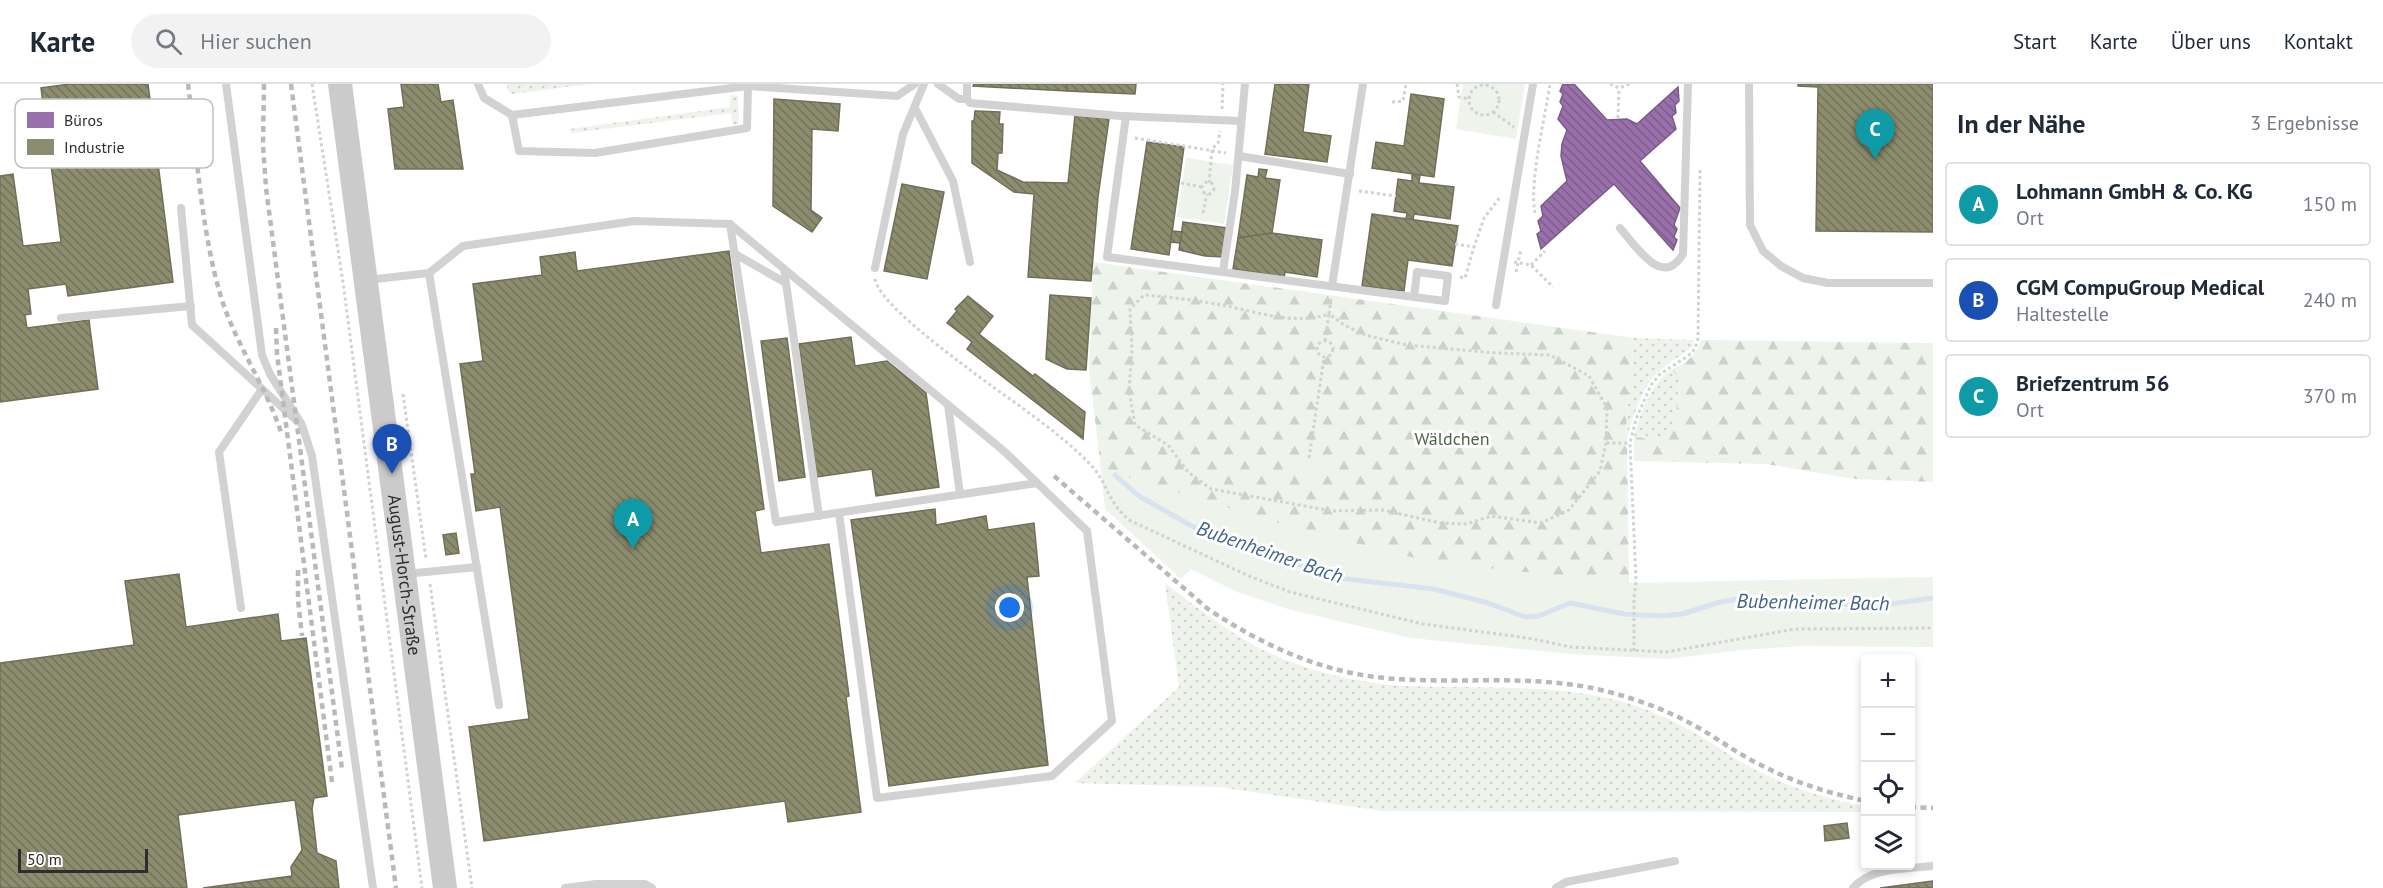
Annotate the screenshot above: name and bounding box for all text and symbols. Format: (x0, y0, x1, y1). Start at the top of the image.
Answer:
search box (131, 14, 551, 68)
text: Karte (30, 23, 95, 60)
icon: search (152, 25, 185, 58)
text: Hier suchen (200, 27, 312, 55)
text: Start (2013, 28, 2057, 55)
text: Karte (2090, 28, 2138, 55)
text: Über uns (2171, 28, 2251, 55)
text: Kontakt (2284, 28, 2353, 55)
legend (15, 99, 213, 168)
text: In der Nähe (1957, 107, 2085, 140)
text: Büros (64, 110, 103, 130)
pin: C (1856, 110, 1894, 159)
text: 3 Ergebnisse (2250, 110, 2359, 136)
text: Industrie (64, 137, 125, 157)
text: Lohmann GmbH & Co. KG (2016, 177, 2253, 205)
text: A (1972, 191, 1985, 217)
text: 150 m (2303, 191, 2357, 217)
text: Ort (2016, 205, 2044, 231)
text: CGM CompuGroup Medical (2016, 273, 2264, 301)
text: B (1973, 287, 1984, 313)
text: 240 m (2303, 287, 2357, 313)
text: Haltestelle (2016, 301, 2109, 327)
text: Briefzentrum 56 (2016, 369, 2169, 397)
text: C (1973, 383, 1984, 409)
text: 370 m (2303, 383, 2357, 409)
text: Ort (2016, 397, 2044, 423)
pin: B (372, 424, 412, 474)
park label: Wäldchen (1414, 427, 1490, 450)
street label: August-Horch-Straße (383, 493, 426, 657)
pin: A (614, 500, 652, 549)
water label: Bubenheimer Bach (1194, 515, 1346, 589)
water label: Bubenheimer Bach (1736, 588, 1890, 616)
your location (995, 593, 1024, 622)
map controls (1861, 654, 1915, 870)
button: + (1861, 654, 1915, 708)
button: − (1861, 708, 1915, 762)
button: locate (1861, 762, 1915, 816)
button: layers (1861, 816, 1915, 870)
scale bar (18, 846, 148, 874)
text: 50 m (27, 849, 62, 869)

